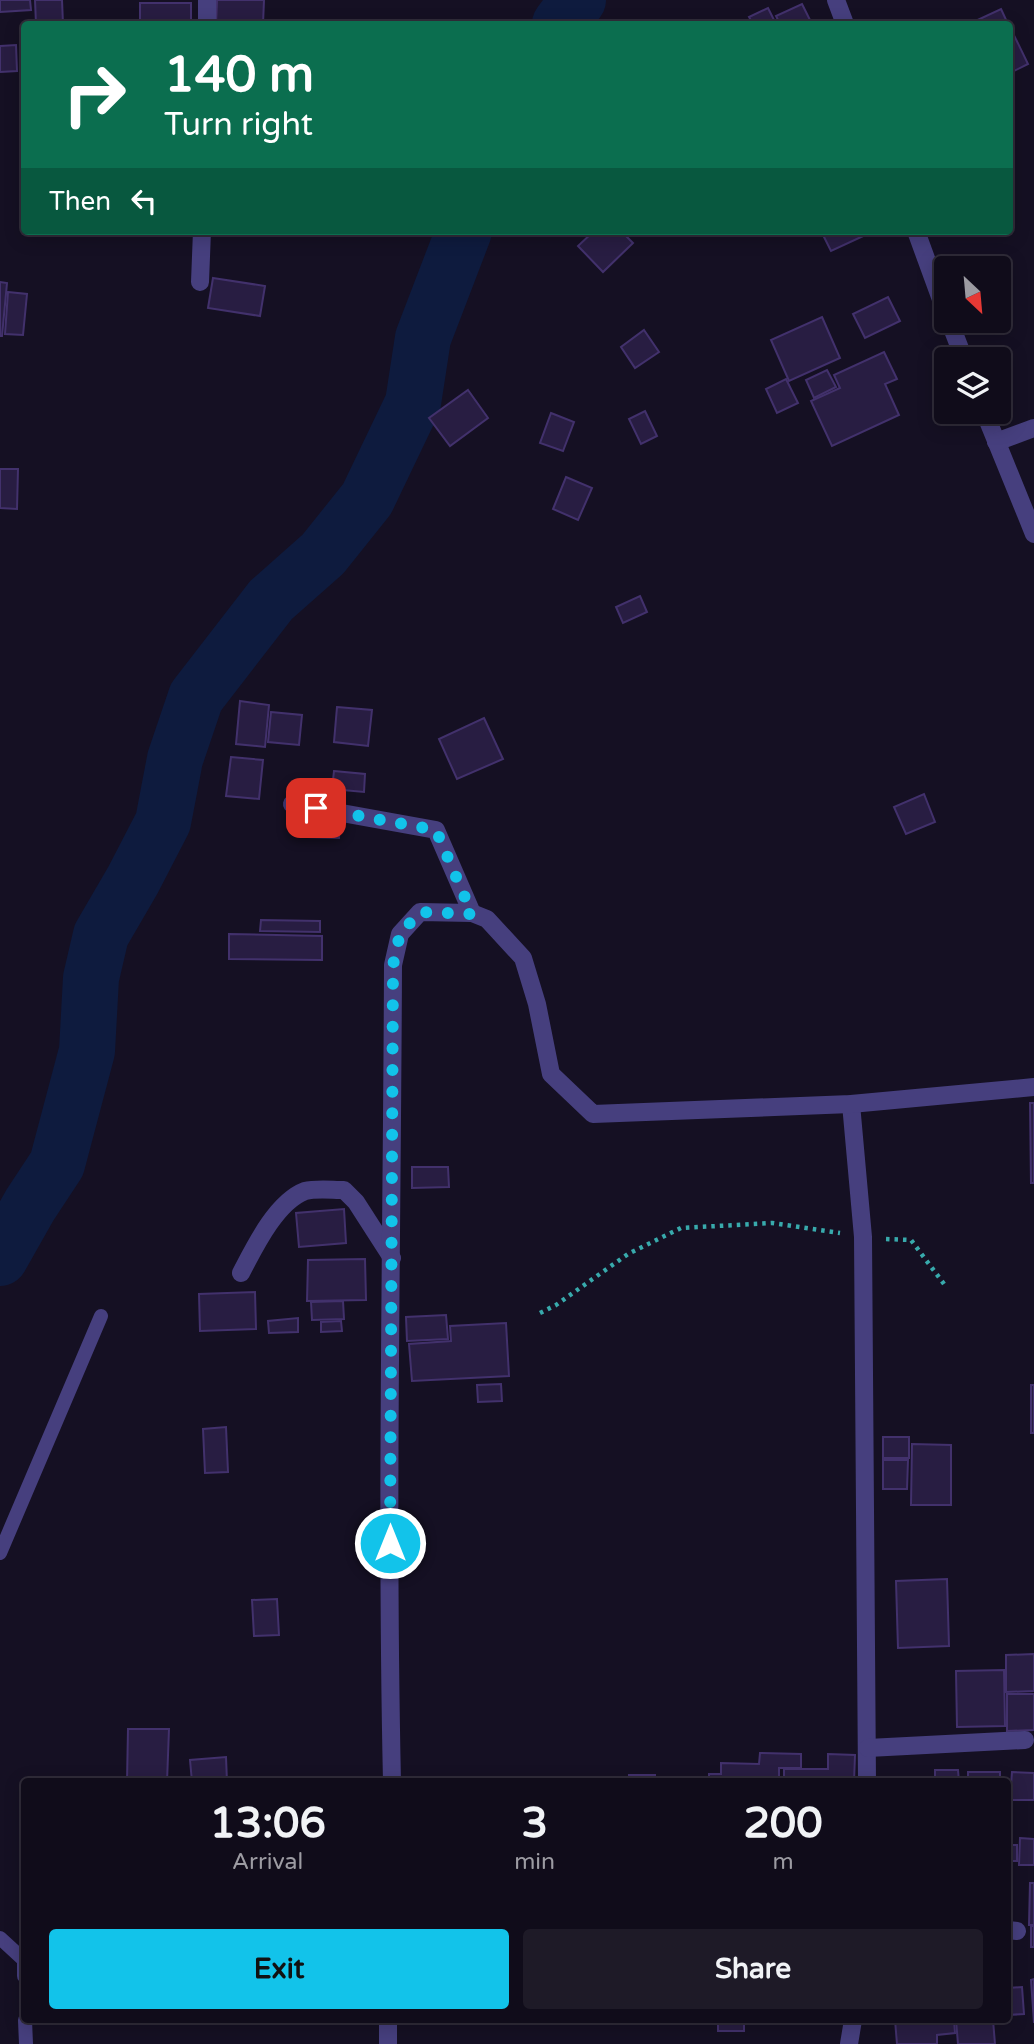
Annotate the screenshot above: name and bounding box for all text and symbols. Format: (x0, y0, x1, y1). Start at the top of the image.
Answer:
text: 140 m (164, 46, 314, 105)
icon: right (49, 49, 140, 140)
text: Turn right (164, 106, 313, 144)
icon: left (125, 182, 163, 220)
text: Then (49, 186, 111, 217)
north arrow (934, 256, 1012, 332)
map controls (934, 256, 1011, 424)
button: layers (934, 347, 1011, 424)
pin (286, 778, 346, 838)
icon: arrive (297, 789, 335, 827)
position arrow (353, 1506, 427, 1580)
text: 13:06 (209, 1798, 326, 1849)
text: 3 (521, 1798, 548, 1849)
text: 200 (743, 1798, 823, 1849)
text: Arrival (232, 1848, 303, 1876)
text: min (514, 1848, 555, 1876)
text: m (772, 1848, 794, 1876)
button: Exit (49, 1929, 509, 2009)
button: Share (523, 1929, 983, 2009)

